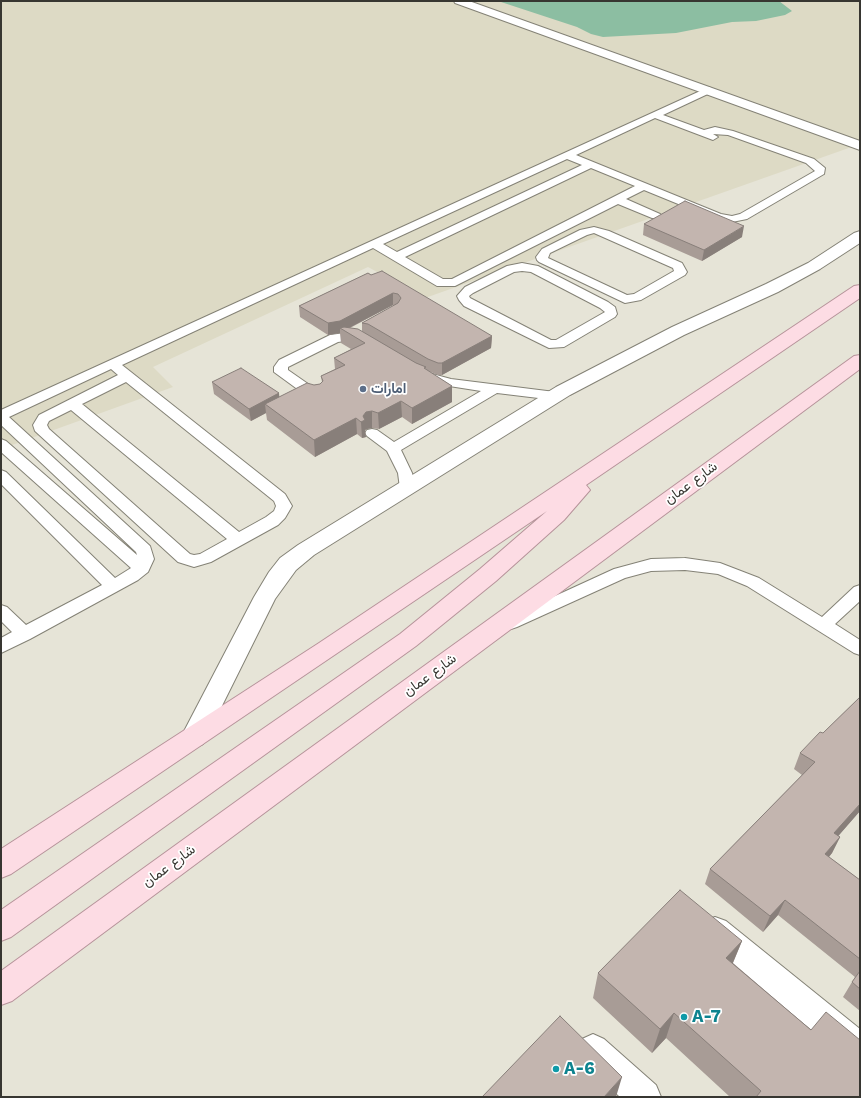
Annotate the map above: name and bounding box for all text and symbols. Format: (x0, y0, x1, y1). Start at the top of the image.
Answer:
place label: امارات (371, 381, 406, 397)
marker: امارات (358, 384, 368, 394)
street label: شارع عمان (661, 458, 721, 508)
street label: شارع عمان (400, 650, 460, 700)
street label: شارع عمان (139, 841, 199, 891)
place label: A-7 (692, 1007, 721, 1027)
marker: A-7 (679, 1012, 689, 1022)
place label: A-6 (564, 1059, 595, 1079)
marker: A-6 (551, 1064, 561, 1074)

